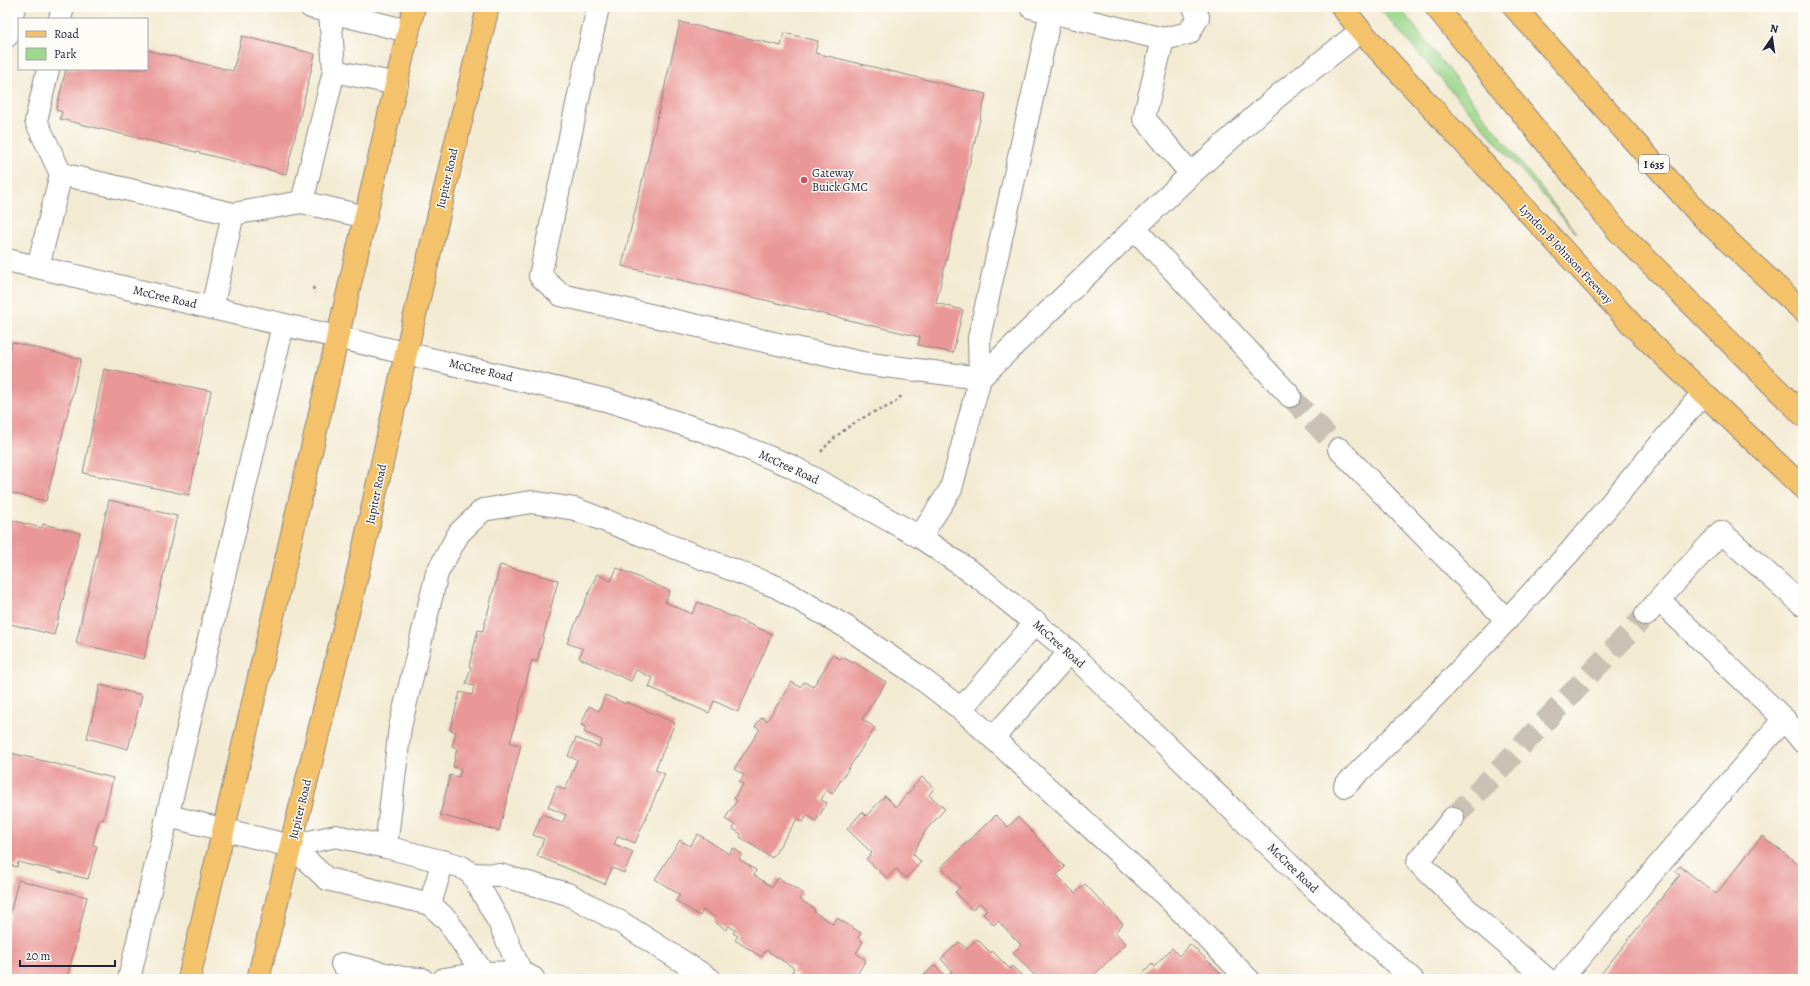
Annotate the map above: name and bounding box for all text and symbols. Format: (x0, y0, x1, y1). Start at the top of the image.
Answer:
legend (18, 18, 148, 70)
north arrow (1752, 18, 1792, 58)
text: N (1769, 21, 1780, 37)
text: Road (54, 26, 80, 42)
text: Park (54, 46, 77, 62)
street label: Jupiter Road (432, 146, 462, 210)
road number: I 635 (1639, 155, 1669, 173)
place label: Gateway Buick GMC (812, 165, 868, 195)
marker: Gateway Buick GMC (799, 175, 809, 185)
street label: Lyndon B Johnson Freeway (1515, 201, 1617, 308)
street label: McCree Road (132, 282, 199, 312)
street label: McCree Road (448, 355, 515, 385)
street label: McCree Road (756, 446, 822, 488)
street label: Jupiter Road (362, 462, 390, 526)
street label: McCree Road (1030, 616, 1089, 672)
street label: Jupiter Road (285, 777, 315, 841)
street label: McCree Road (1264, 840, 1322, 897)
scale bar (20, 942, 115, 968)
text: 20 m (26, 948, 50, 964)

